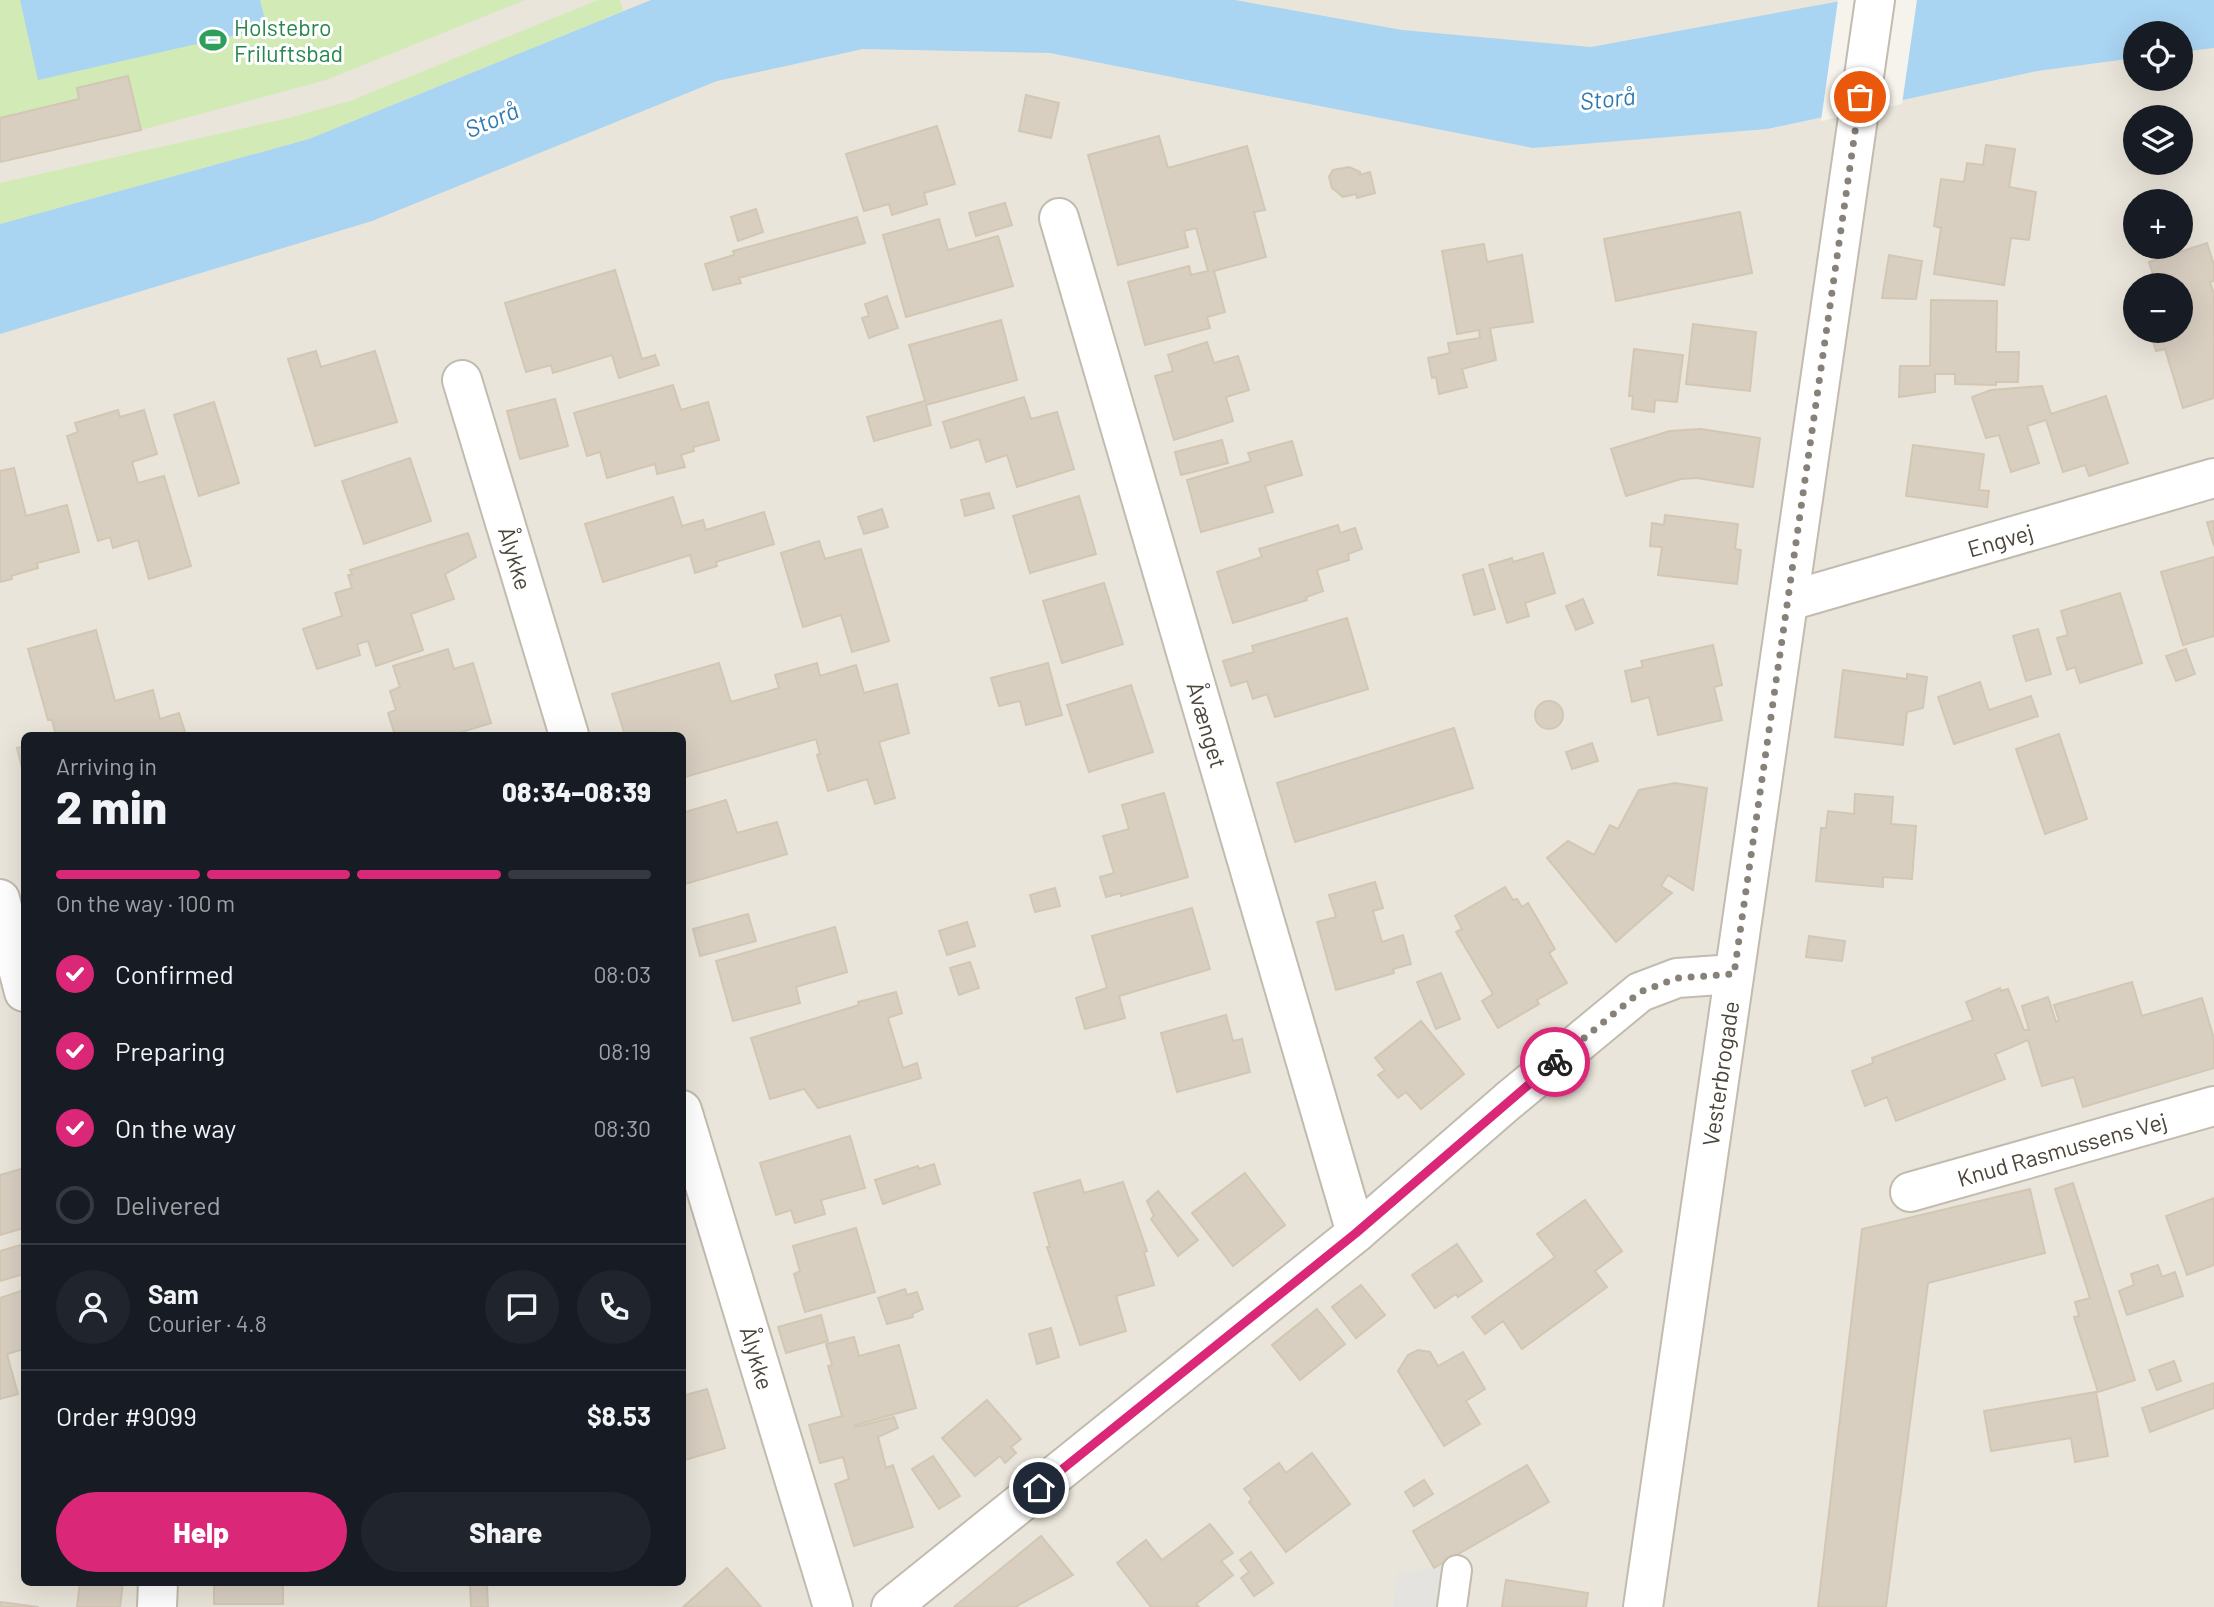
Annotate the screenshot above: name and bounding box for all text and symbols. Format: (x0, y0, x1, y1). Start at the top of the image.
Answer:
place label: Holstebro Friluftsbad (234, 13, 343, 67)
map controls (2123, 21, 2193, 343)
button: locate (2123, 21, 2193, 91)
sports icon: Holstebro Friluftsbad (198, 25, 228, 55)
pin (1830, 67, 1890, 127)
icon: bag (1841, 78, 1879, 116)
water label: Storå (1578, 81, 1636, 115)
water label: Storå (460, 95, 522, 143)
button: layers (2123, 105, 2193, 175)
button: + (2123, 189, 2193, 259)
button: − (2123, 273, 2193, 343)
street label: Engvej (1964, 517, 2036, 563)
street label: Ålykke (493, 523, 538, 593)
street label: Åvænget (1181, 678, 1233, 771)
text: Arriving in (56, 752, 157, 780)
text: 08:34–08:39 (502, 776, 651, 807)
text: 2 min (56, 778, 167, 833)
text: On the way · 100 m (56, 889, 235, 917)
icon: check (56, 955, 94, 993)
text: Confirmed (115, 958, 234, 989)
text: 08:03 (593, 960, 651, 988)
street label: Vesterbrogade (1696, 999, 1744, 1148)
courier (1520, 1027, 1590, 1097)
icon: check (56, 1032, 94, 1070)
text: Preparing (115, 1035, 225, 1066)
text: 08:19 (598, 1037, 651, 1065)
icon: bike (1536, 1043, 1574, 1081)
street label: Knud Rasmussens Vej (1954, 1106, 2170, 1192)
icon: check (56, 1109, 94, 1147)
text: On the way (115, 1112, 236, 1143)
text: 08:30 (593, 1114, 651, 1142)
text: Delivered (115, 1189, 221, 1220)
button: person (56, 1270, 130, 1344)
button: chat (485, 1270, 559, 1344)
button: phone (577, 1270, 651, 1344)
text: Sam (148, 1278, 199, 1309)
text: Courier · 4.8 (148, 1309, 267, 1337)
street label: Ålykke (734, 1323, 780, 1393)
text: Order #9099 (56, 1400, 197, 1431)
text: $8.53 (587, 1400, 651, 1431)
pin (1009, 1458, 1069, 1518)
icon: home (1020, 1469, 1058, 1507)
button: Help (56, 1492, 347, 1572)
button: Share (361, 1492, 651, 1572)

